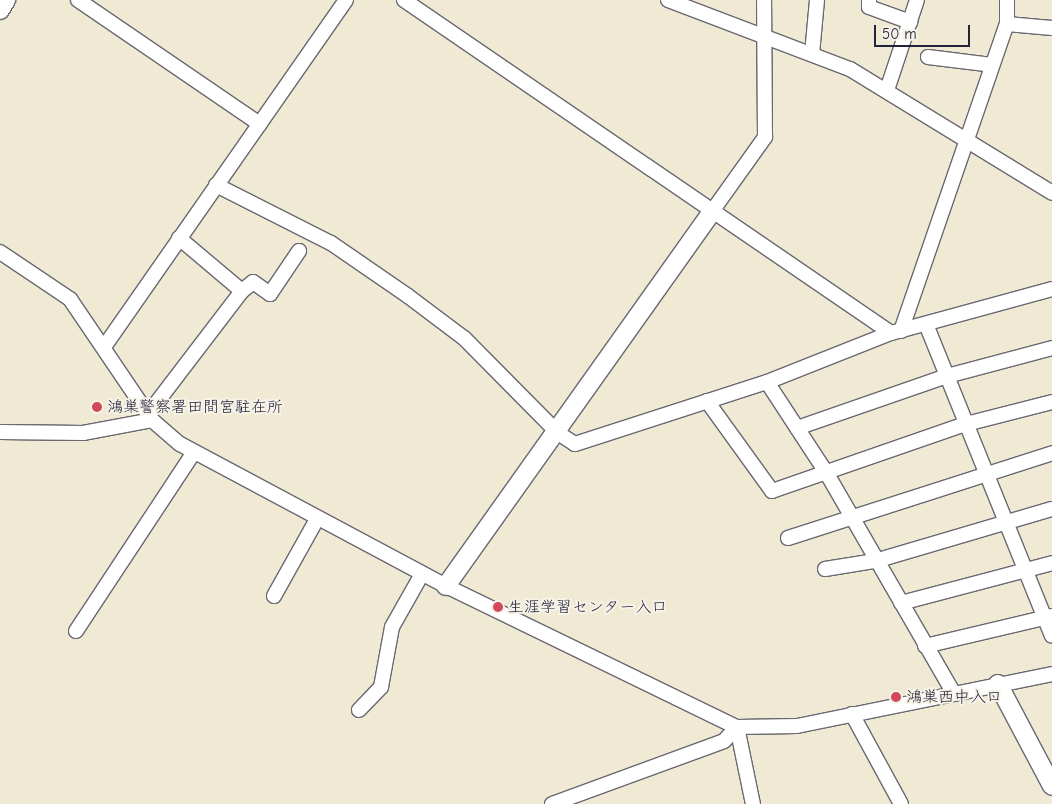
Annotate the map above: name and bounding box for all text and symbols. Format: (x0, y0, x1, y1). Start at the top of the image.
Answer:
scale bar (877, 15, 973, 47)
text: 50 m (882, 25, 917, 43)
place label: 鴻巣警察署田間宮駐在所 (107, 397, 283, 417)
marker: 鴻巣警察署田間宮駐在所 (91, 401, 103, 413)
place label: 生涯学習センター入口 (508, 597, 668, 617)
marker: 生涯学習センター入口 (492, 601, 504, 613)
place label: 鴻巣西中入口 (906, 687, 1002, 707)
marker: 鴻巣西中入口 (890, 691, 902, 703)

